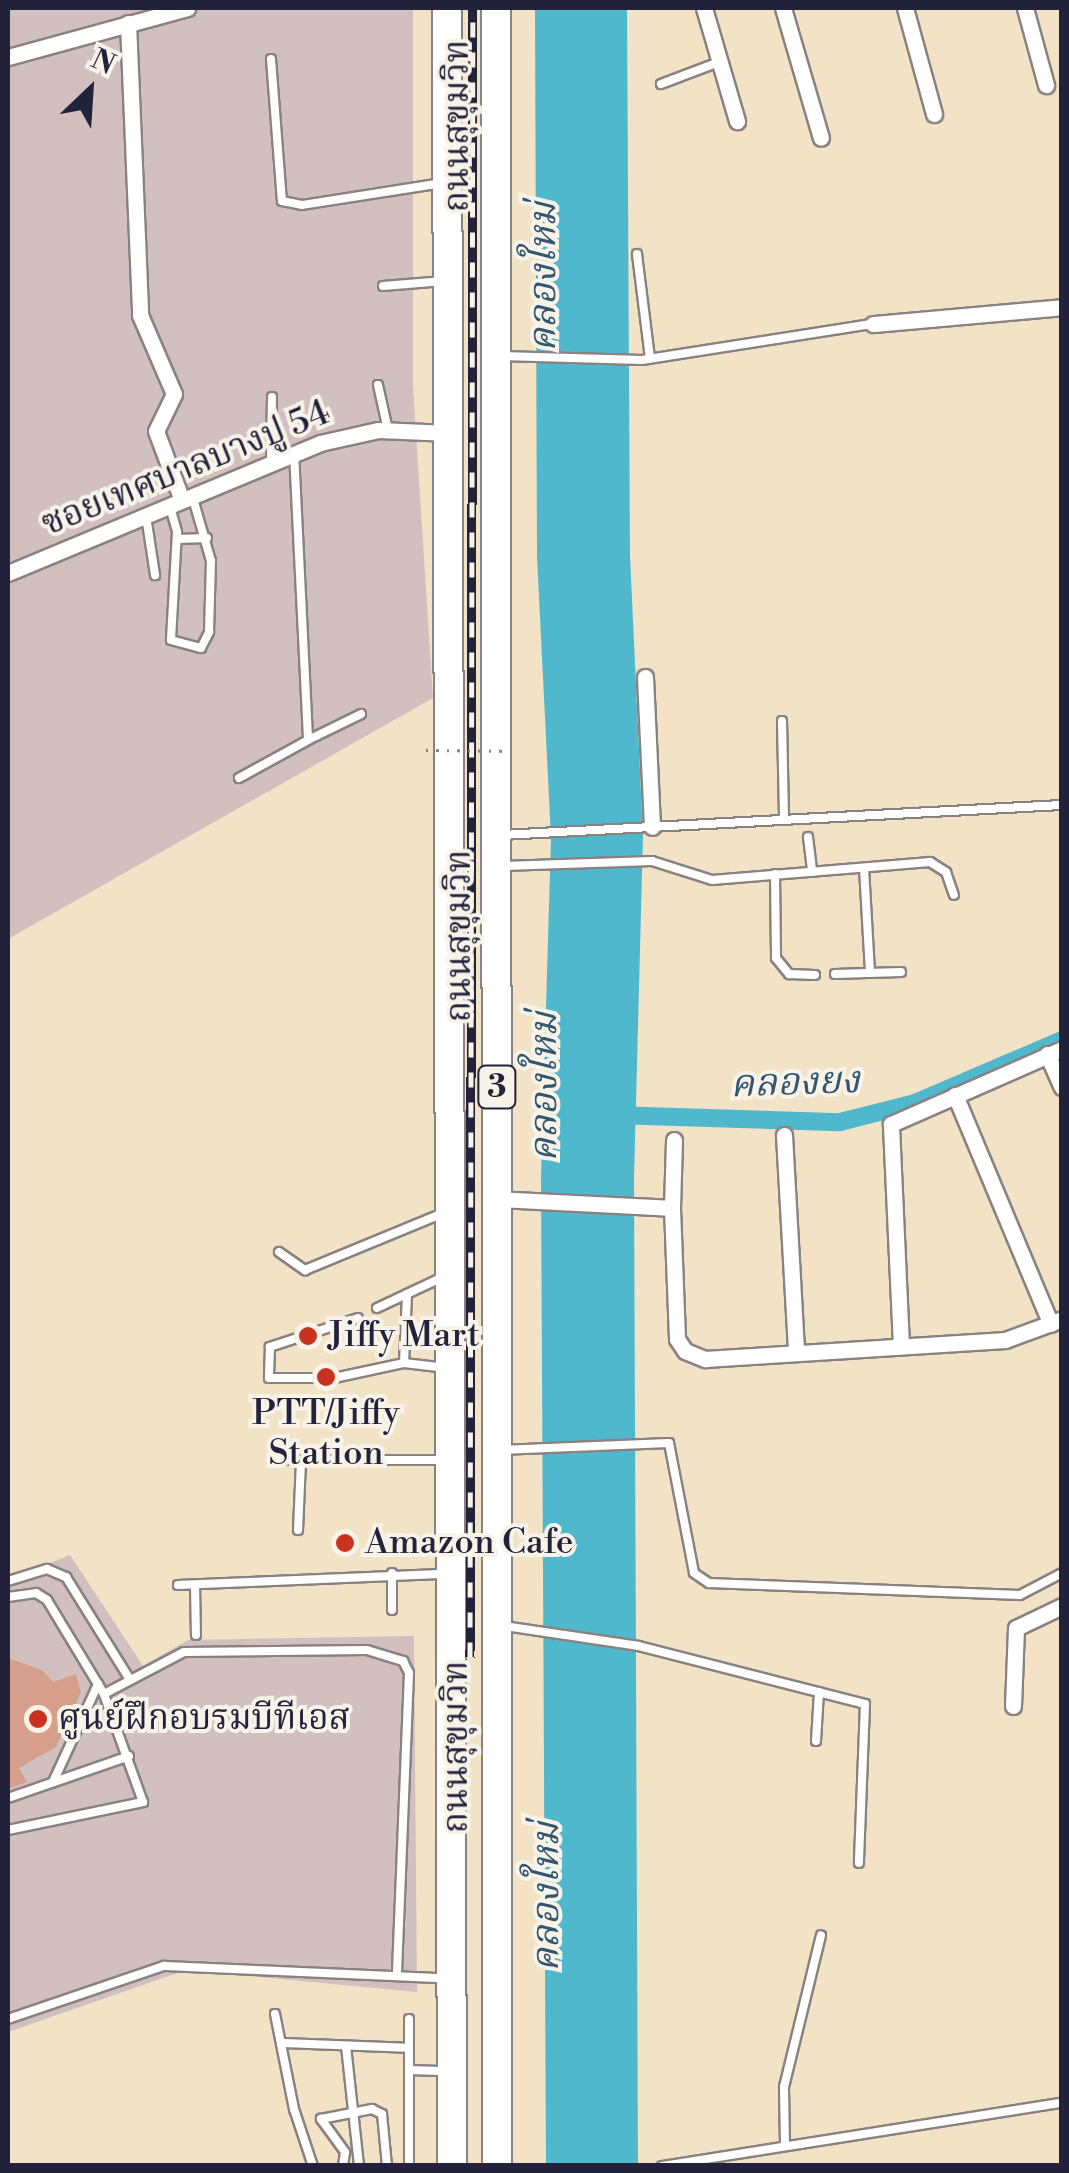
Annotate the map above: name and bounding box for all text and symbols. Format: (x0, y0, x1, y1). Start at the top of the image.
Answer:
north arrow (40, 40, 140, 140)
street label: ถนนสุขุมวิท (437, 40, 479, 212)
text: N (85, 42, 120, 83)
water label: คลองใหม่ (521, 202, 567, 352)
street label: ซอยเทศบาลบางปู 54 (36, 392, 336, 546)
street label: ถนนสุขุมวิท (439, 850, 481, 1022)
water label: คลองใหม่ (522, 1012, 568, 1162)
water label: คลองยง (729, 1058, 861, 1108)
road number: 3 (477, 1060, 517, 1114)
place label: Jiffy Mart (328, 1315, 480, 1357)
marker: Jiffy Mart (297, 1325, 319, 1347)
marker: PTT/Jiffy Station (315, 1366, 337, 1388)
place label: PTT/Jiffy Station (252, 1393, 400, 1475)
place label: Amazon Cafe (365, 1522, 573, 1564)
marker: Amazon Cafe (334, 1532, 356, 1554)
street label: ถนนสุขุมวิท (436, 1661, 478, 1833)
place label: ศูนย์ฝึกอบรมบีทีเอส (58, 1698, 350, 1740)
marker: ศูนย์ฝึกอบรมบีทีเอส (27, 1708, 49, 1730)
water label: คลองใหม่ (524, 1822, 570, 1972)

